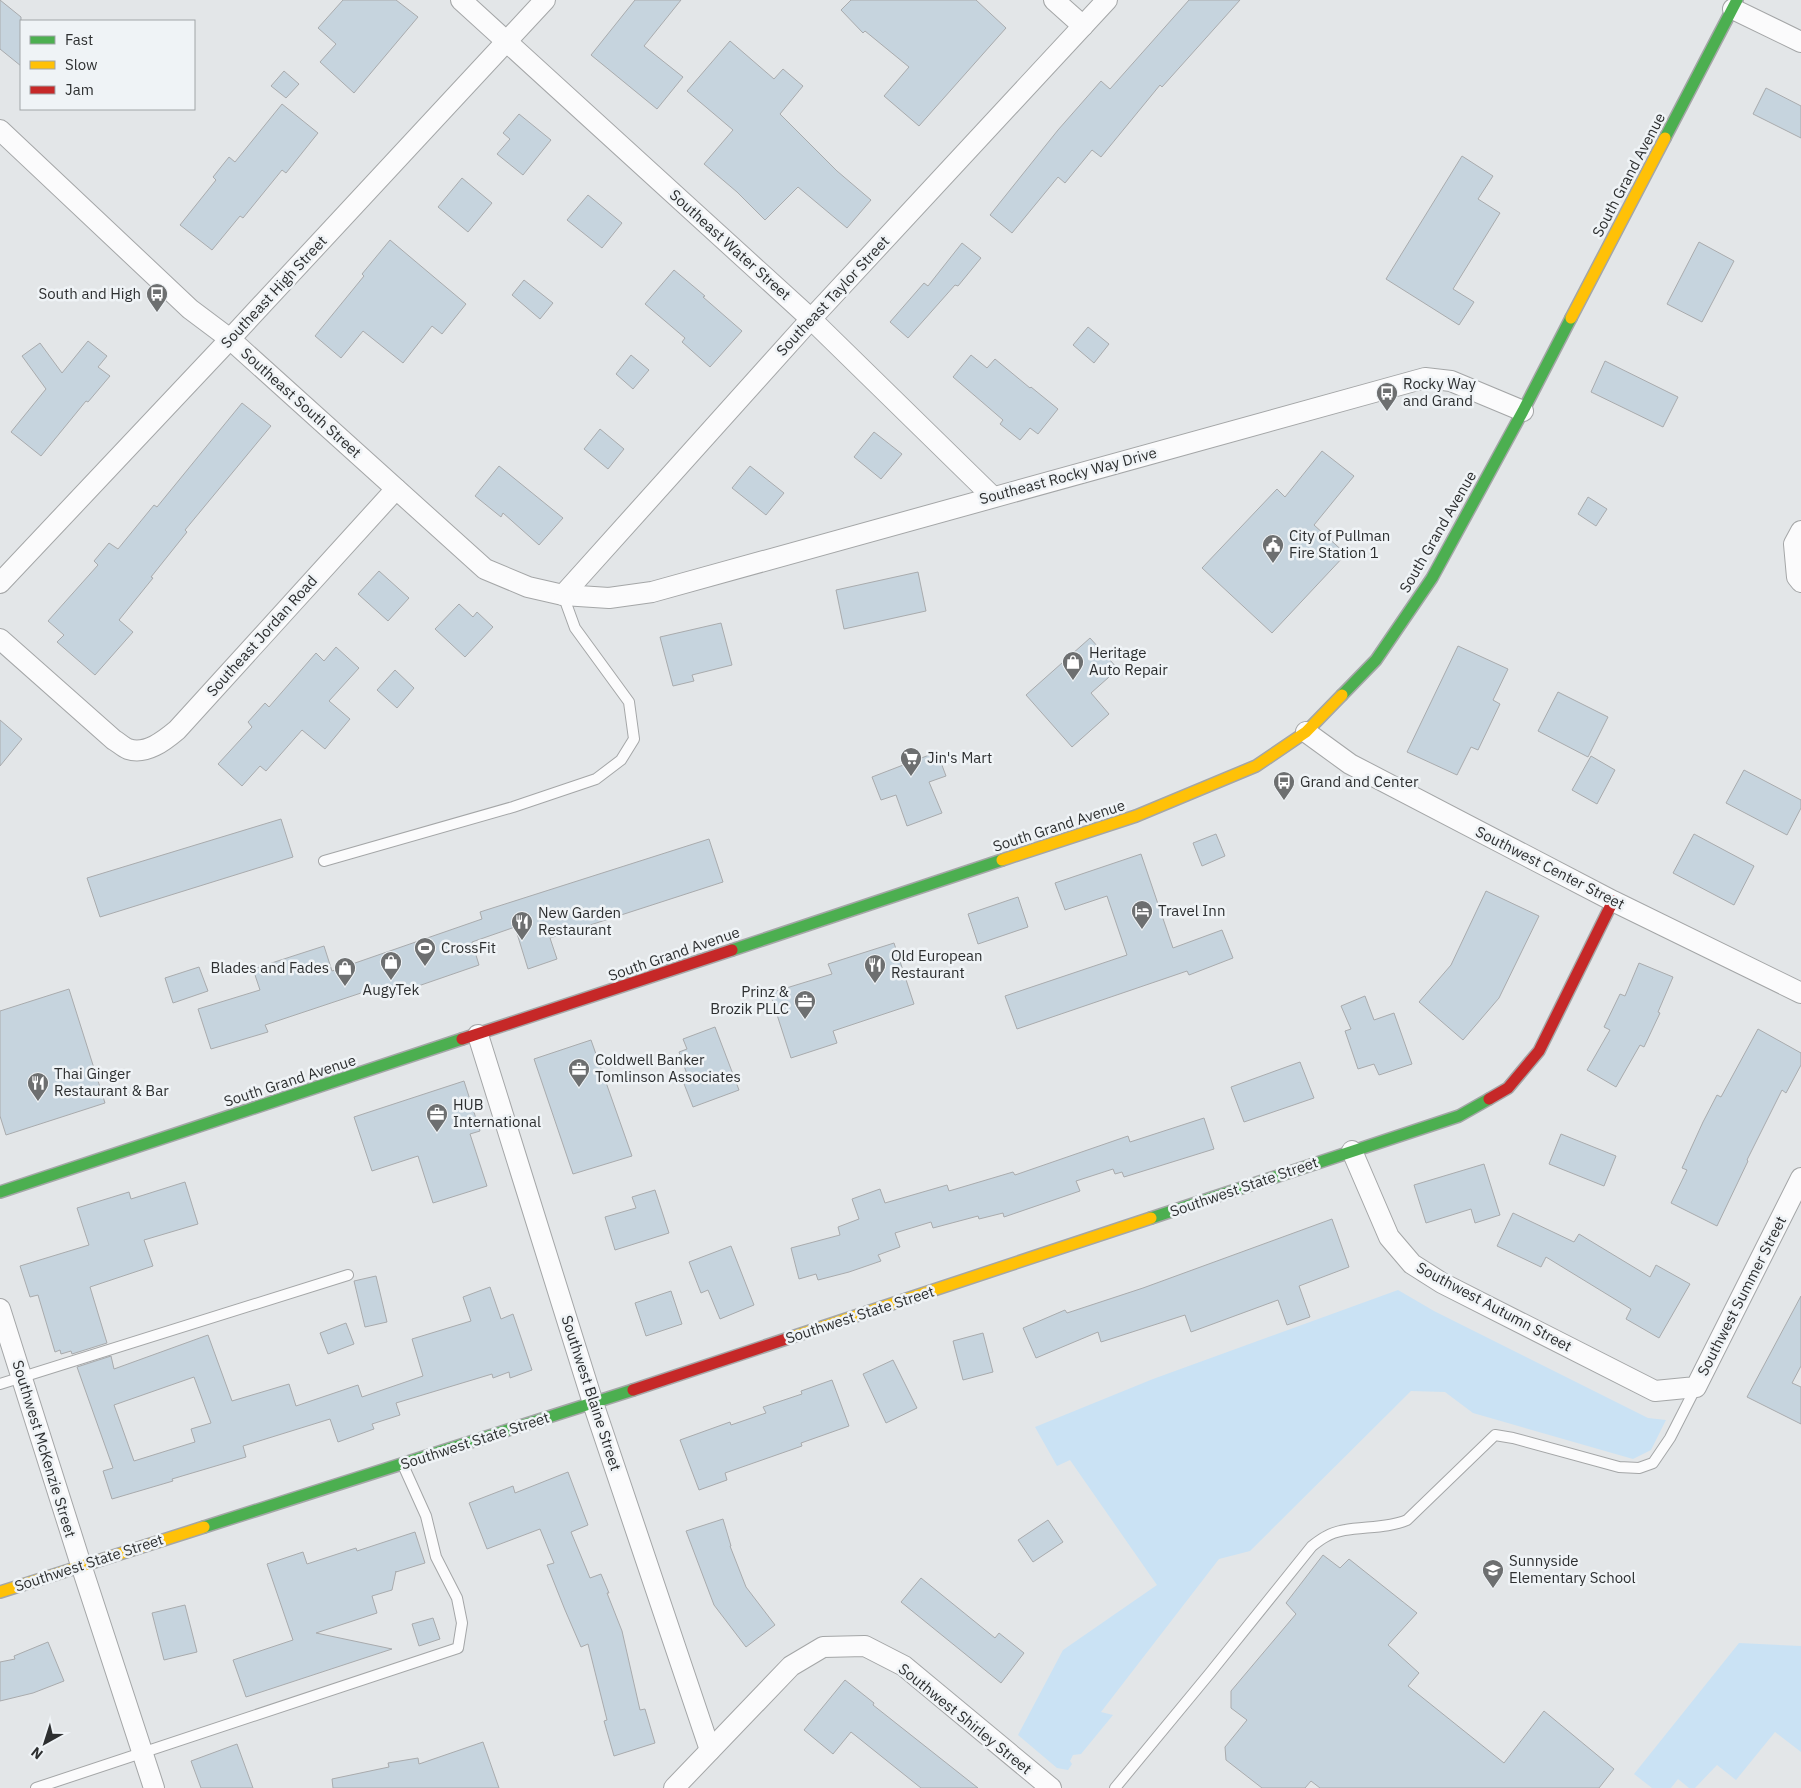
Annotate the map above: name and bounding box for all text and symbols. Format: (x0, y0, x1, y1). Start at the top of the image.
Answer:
legend (20, 20, 195, 110)
text: Fast (65, 30, 93, 49)
text: Slow (65, 55, 98, 74)
text: Jam (65, 80, 94, 99)
street label: South Grand Avenue (1588, 110, 1669, 240)
street label: Southeast Water Street (666, 185, 795, 304)
street label: Southeast High Street (217, 231, 331, 352)
street label: Southeast Taylor Street (772, 232, 893, 360)
bus stop icon: South and High (145, 282, 169, 313)
place label: South and High (38, 284, 141, 303)
street label: Southeast South Street (237, 343, 366, 462)
place label: Rocky Way and Grand (1403, 374, 1476, 410)
bus stop icon: Rocky Way and Grand (1375, 381, 1399, 412)
street label: Southeast Rocky Way Drive (977, 443, 1159, 508)
street label: South Grand Avenue (1395, 467, 1480, 596)
place label: City of Pullman Fire Station 1 (1289, 526, 1390, 562)
public building icon: City of Pullman Fire Station 1 (1261, 533, 1285, 564)
street label: Southeast Jordan Road (202, 571, 321, 700)
place label: Heritage Auto Repair (1089, 643, 1168, 679)
shop icon: Heritage Auto Repair (1061, 650, 1085, 681)
supermarket icon: Jin's Mart (899, 746, 923, 777)
place label: Jin's Mart (927, 748, 992, 767)
bus stop icon: Grand and Center (1272, 770, 1296, 801)
place label: Grand and Center (1300, 772, 1419, 791)
street label: South Grand Avenue (990, 795, 1127, 856)
street label: Southwest Center Street (1473, 822, 1628, 913)
hotel icon: Travel Inn (1130, 899, 1154, 930)
place label: Travel Inn (1158, 901, 1225, 920)
place label: New Garden Restaurant (538, 903, 621, 939)
restaurant icon: New Garden Restaurant (510, 910, 534, 941)
street label: South Grand Avenue (606, 922, 742, 985)
sports icon: CrossFit (413, 936, 437, 967)
place label: CrossFit (441, 938, 496, 957)
place label: Old European Restaurant (891, 946, 983, 982)
shop icon: AugyTek (379, 950, 403, 981)
restaurant icon: Old European Restaurant (863, 953, 887, 984)
shop icon: Blades and Fades (333, 956, 357, 987)
place label: Blades and Fades (211, 958, 329, 977)
place label: AugyTek (363, 980, 419, 999)
place label: Prinz & Brozik PLLC (710, 982, 790, 1018)
office icon: Prinz & Brozik PLLC (793, 989, 817, 1020)
street label: South Grand Avenue (221, 1050, 358, 1111)
place label: Coldwell Banker Tomlinson Associates (595, 1050, 741, 1086)
office icon: Coldwell Banker Tomlinson Associates (567, 1057, 591, 1088)
place label: Thai Ginger Restaurant & Bar (54, 1064, 169, 1100)
restaurant icon: Thai Ginger Restaurant & Bar (26, 1071, 50, 1102)
place label: HUB International (453, 1095, 541, 1131)
office icon: HUB International (425, 1102, 449, 1133)
street label: Southwest State Street (1167, 1152, 1320, 1221)
street label: Southwest Summer Street (1693, 1213, 1790, 1379)
street label: Southwest Autumn Street (1413, 1257, 1575, 1356)
street label: Southwest State Street (783, 1282, 937, 1348)
street label: Southwest Blaine Street (557, 1313, 626, 1473)
street label: Southwest McKenzie Street (8, 1358, 81, 1540)
street label: Southwest State Street (398, 1408, 552, 1474)
street label: Southwest State Street (12, 1530, 166, 1596)
place label: Sunnyside Elementary School (1509, 1551, 1636, 1587)
school or university icon: Sunnyside Elementary School (1481, 1558, 1505, 1589)
street label: Southwest Shirley Street (895, 1659, 1036, 1778)
north arrow (20, 1718, 70, 1768)
text: N (27, 1743, 46, 1763)

